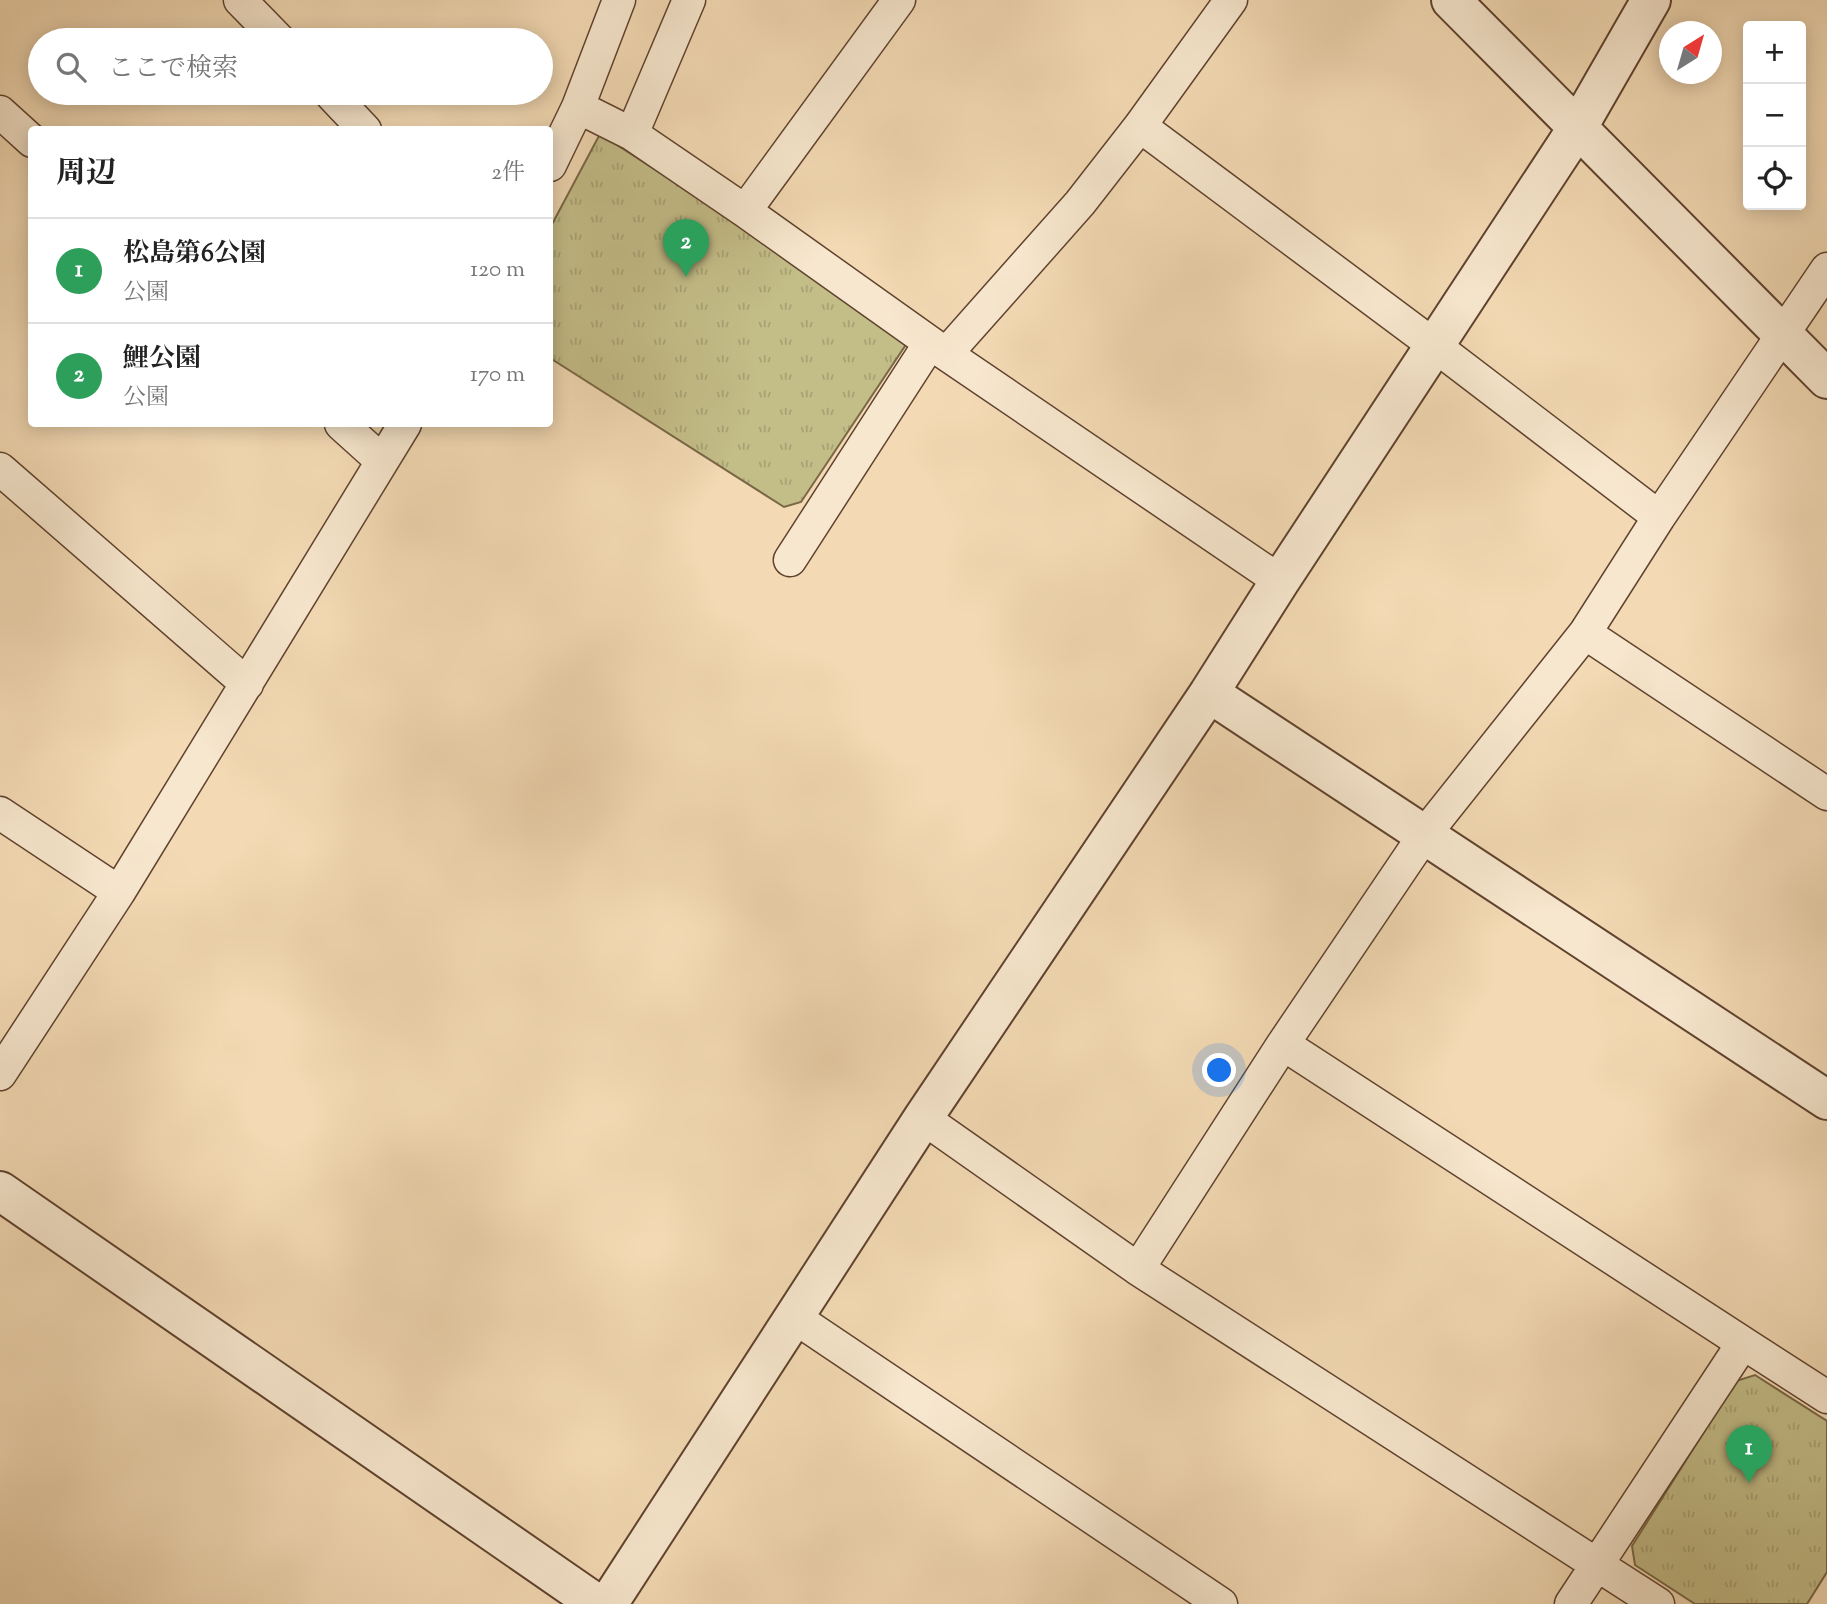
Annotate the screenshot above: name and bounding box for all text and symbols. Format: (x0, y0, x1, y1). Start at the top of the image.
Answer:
north arrow (1659, 21, 1722, 84)
map controls (1743, 21, 1806, 210)
button: + (1743, 21, 1806, 84)
search box (28, 28, 553, 105)
icon: search (52, 48, 90, 86)
text: ここで検索 (108, 51, 238, 88)
button: − (1743, 84, 1806, 147)
button: locate (1743, 147, 1806, 210)
text: 周辺 (56, 153, 116, 196)
text: 2件 (491, 157, 525, 190)
pin: 2 (663, 219, 709, 277)
text: 松島第6公園 (123, 236, 266, 273)
text: 1 (75, 254, 83, 287)
text: 120 m (470, 254, 525, 287)
text: 公園 (123, 277, 169, 310)
text: 鯉公園 (123, 341, 201, 378)
text: 2 (74, 359, 84, 392)
text: 170 m (470, 359, 525, 392)
text: 公園 (123, 382, 169, 415)
your location (1202, 1053, 1236, 1087)
pin: 1 (1726, 1425, 1772, 1483)

